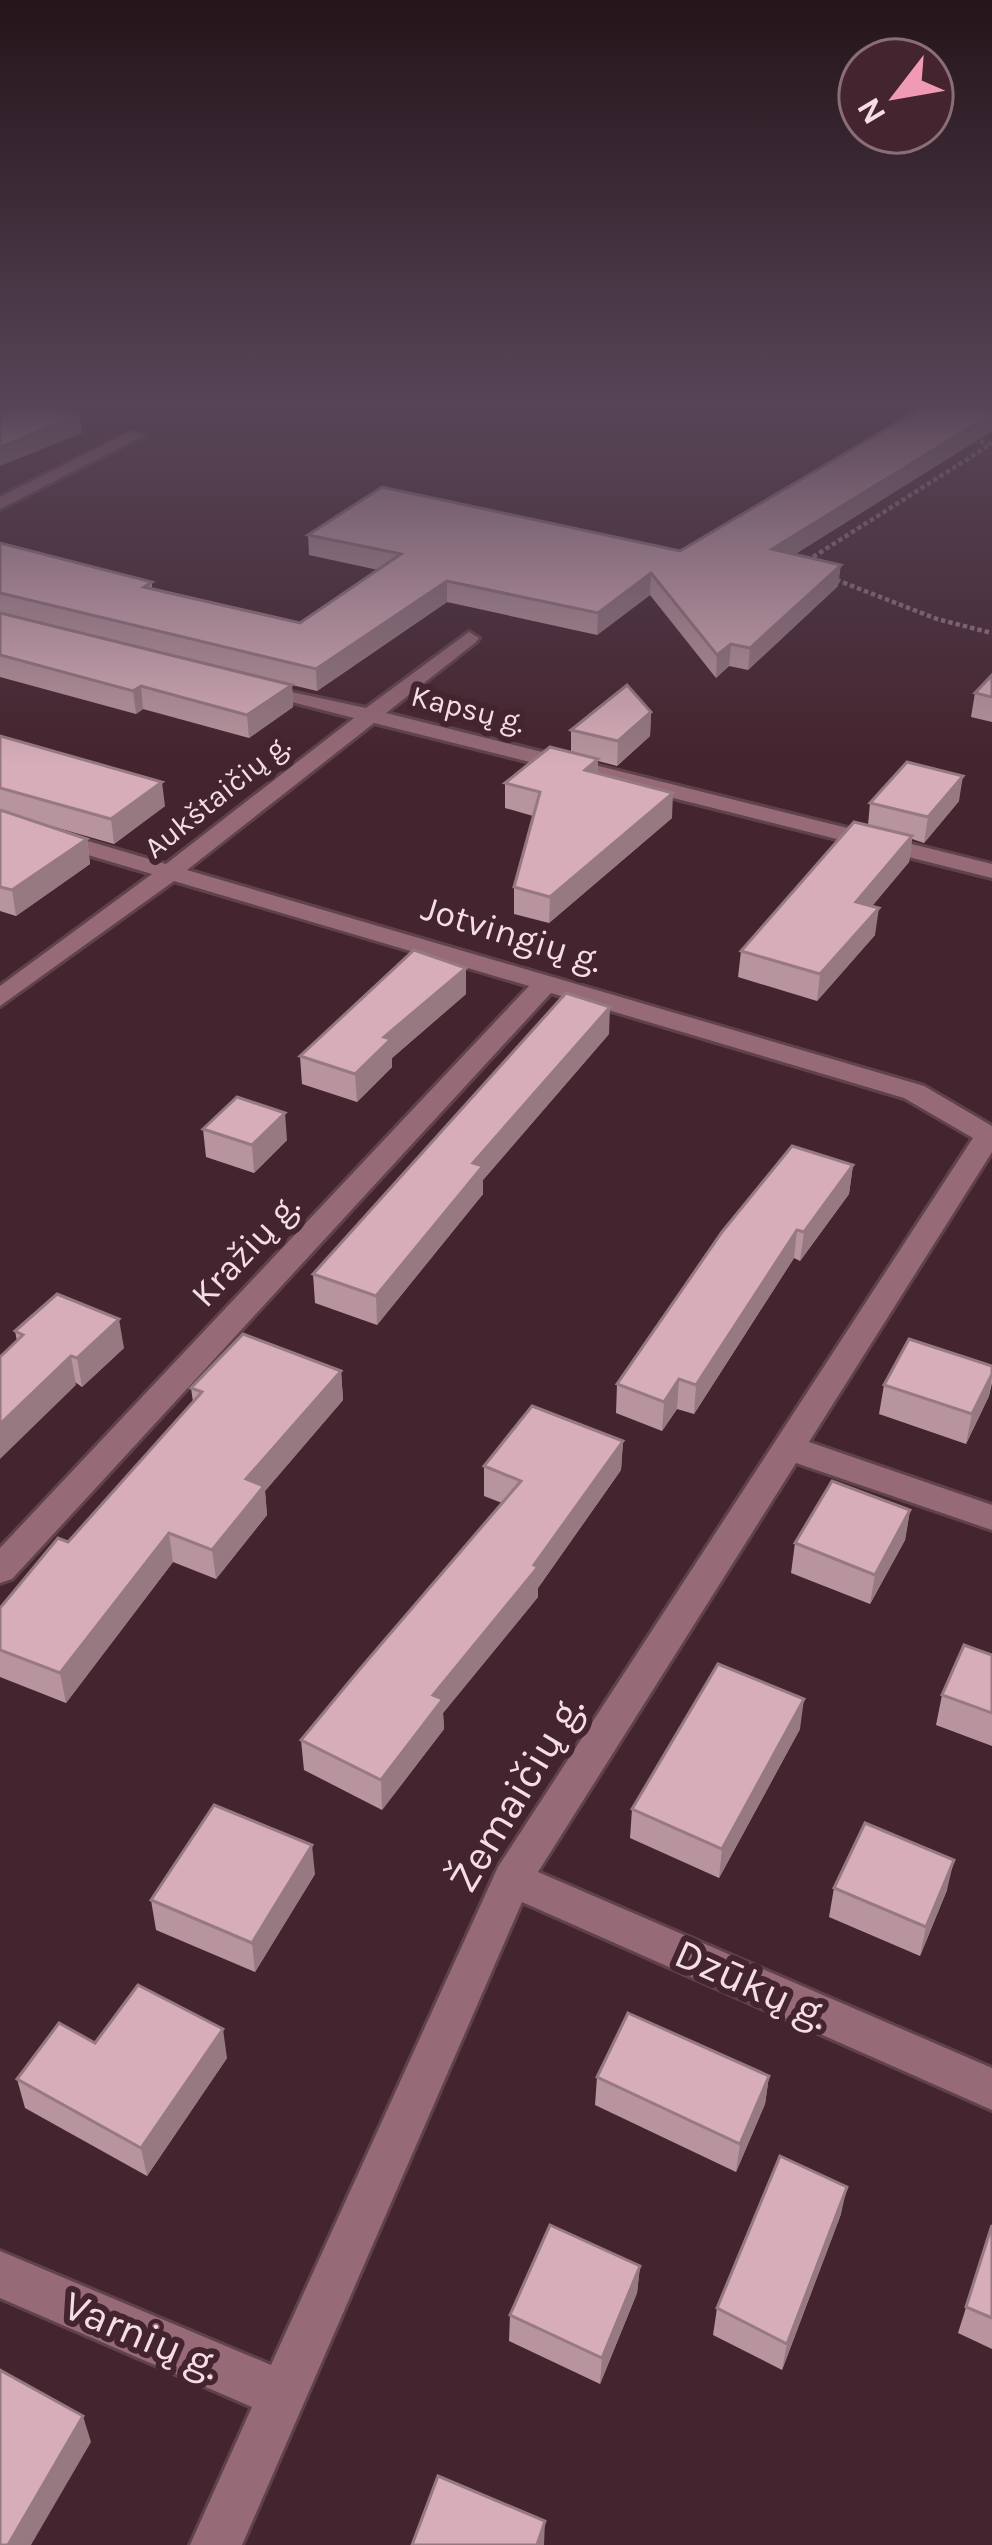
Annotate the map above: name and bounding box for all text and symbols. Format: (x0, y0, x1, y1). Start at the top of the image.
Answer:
north arrow (836, 36, 956, 156)
text: N (849, 91, 894, 131)
street label: Kapsų g. (408, 678, 528, 740)
street label: Aukštaičių g. (137, 726, 297, 866)
street label: Jotvingių g. (417, 887, 607, 981)
street label: Kražių g. (182, 1185, 308, 1315)
street label: Žemaičių g. (437, 1685, 595, 1901)
street label: Dzūkų g. (667, 1928, 837, 2040)
street label: Varnių g. (56, 2280, 228, 2390)

